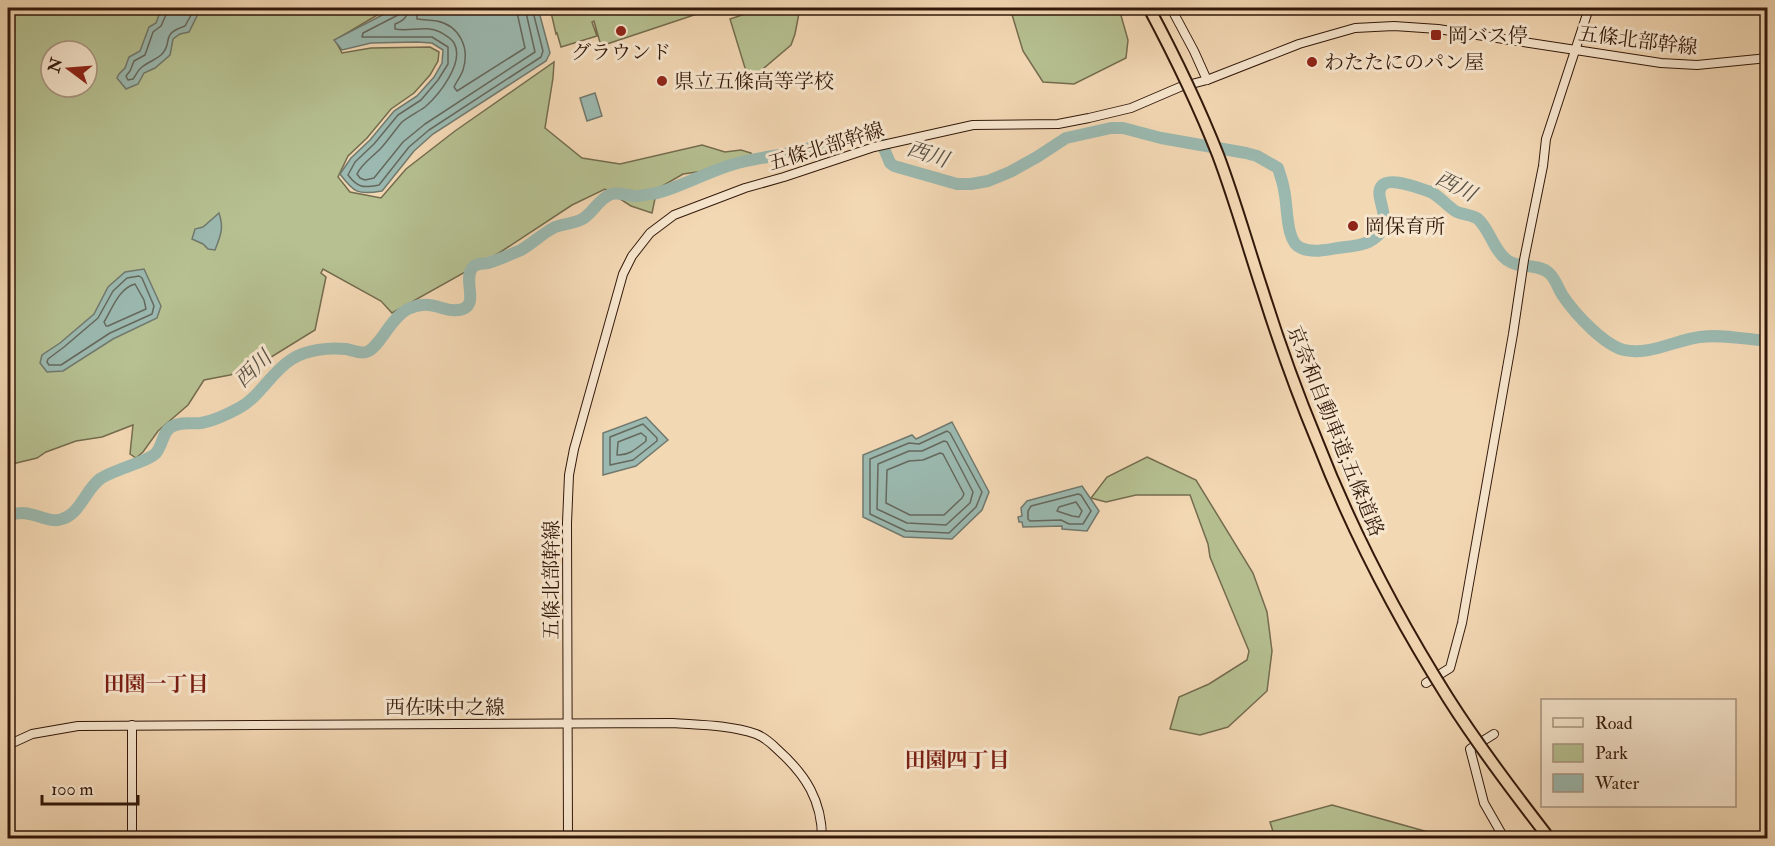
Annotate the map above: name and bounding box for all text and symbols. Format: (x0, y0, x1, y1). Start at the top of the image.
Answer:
street label: 五條北部幹線 (1577, 21, 1699, 60)
place label: 岡バス停 (1448, 23, 1528, 48)
marker: グラウンド (614, 24, 628, 38)
marker: 岡バス停 (1429, 28, 1443, 42)
north arrow (39, 39, 99, 99)
place label: グラウンド (571, 40, 671, 65)
place label: わたたにのパン屋 (1324, 50, 1484, 75)
text: N (44, 55, 67, 76)
marker: わたたにのパン屋 (1305, 55, 1319, 69)
place label: 県立五條高等学校 (674, 69, 834, 94)
marker: 県立五條高等学校 (655, 74, 669, 88)
street label: 五條北部幹線 (765, 117, 887, 176)
water label: 西川 (904, 135, 954, 174)
water label: 西川 (1431, 165, 1482, 209)
place label: 岡保育所 (1365, 214, 1445, 239)
marker: 岡保育所 (1346, 219, 1360, 233)
street label: 京奈和自動車道;五條道路 (1282, 322, 1389, 540)
water label: 西川 (229, 344, 279, 394)
street label: 五條北部幹線 (539, 520, 564, 640)
district label: 田園一丁目 (104, 671, 209, 698)
street label: 西佐味中之線 (385, 695, 505, 720)
legend (1541, 699, 1736, 807)
text: Road (1595, 712, 1633, 735)
text: Park (1595, 742, 1628, 765)
district label: 田園四丁目 (905, 747, 1010, 774)
scale bar (42, 768, 138, 806)
text: Water (1594, 772, 1639, 795)
text: 100 m (51, 778, 94, 801)

